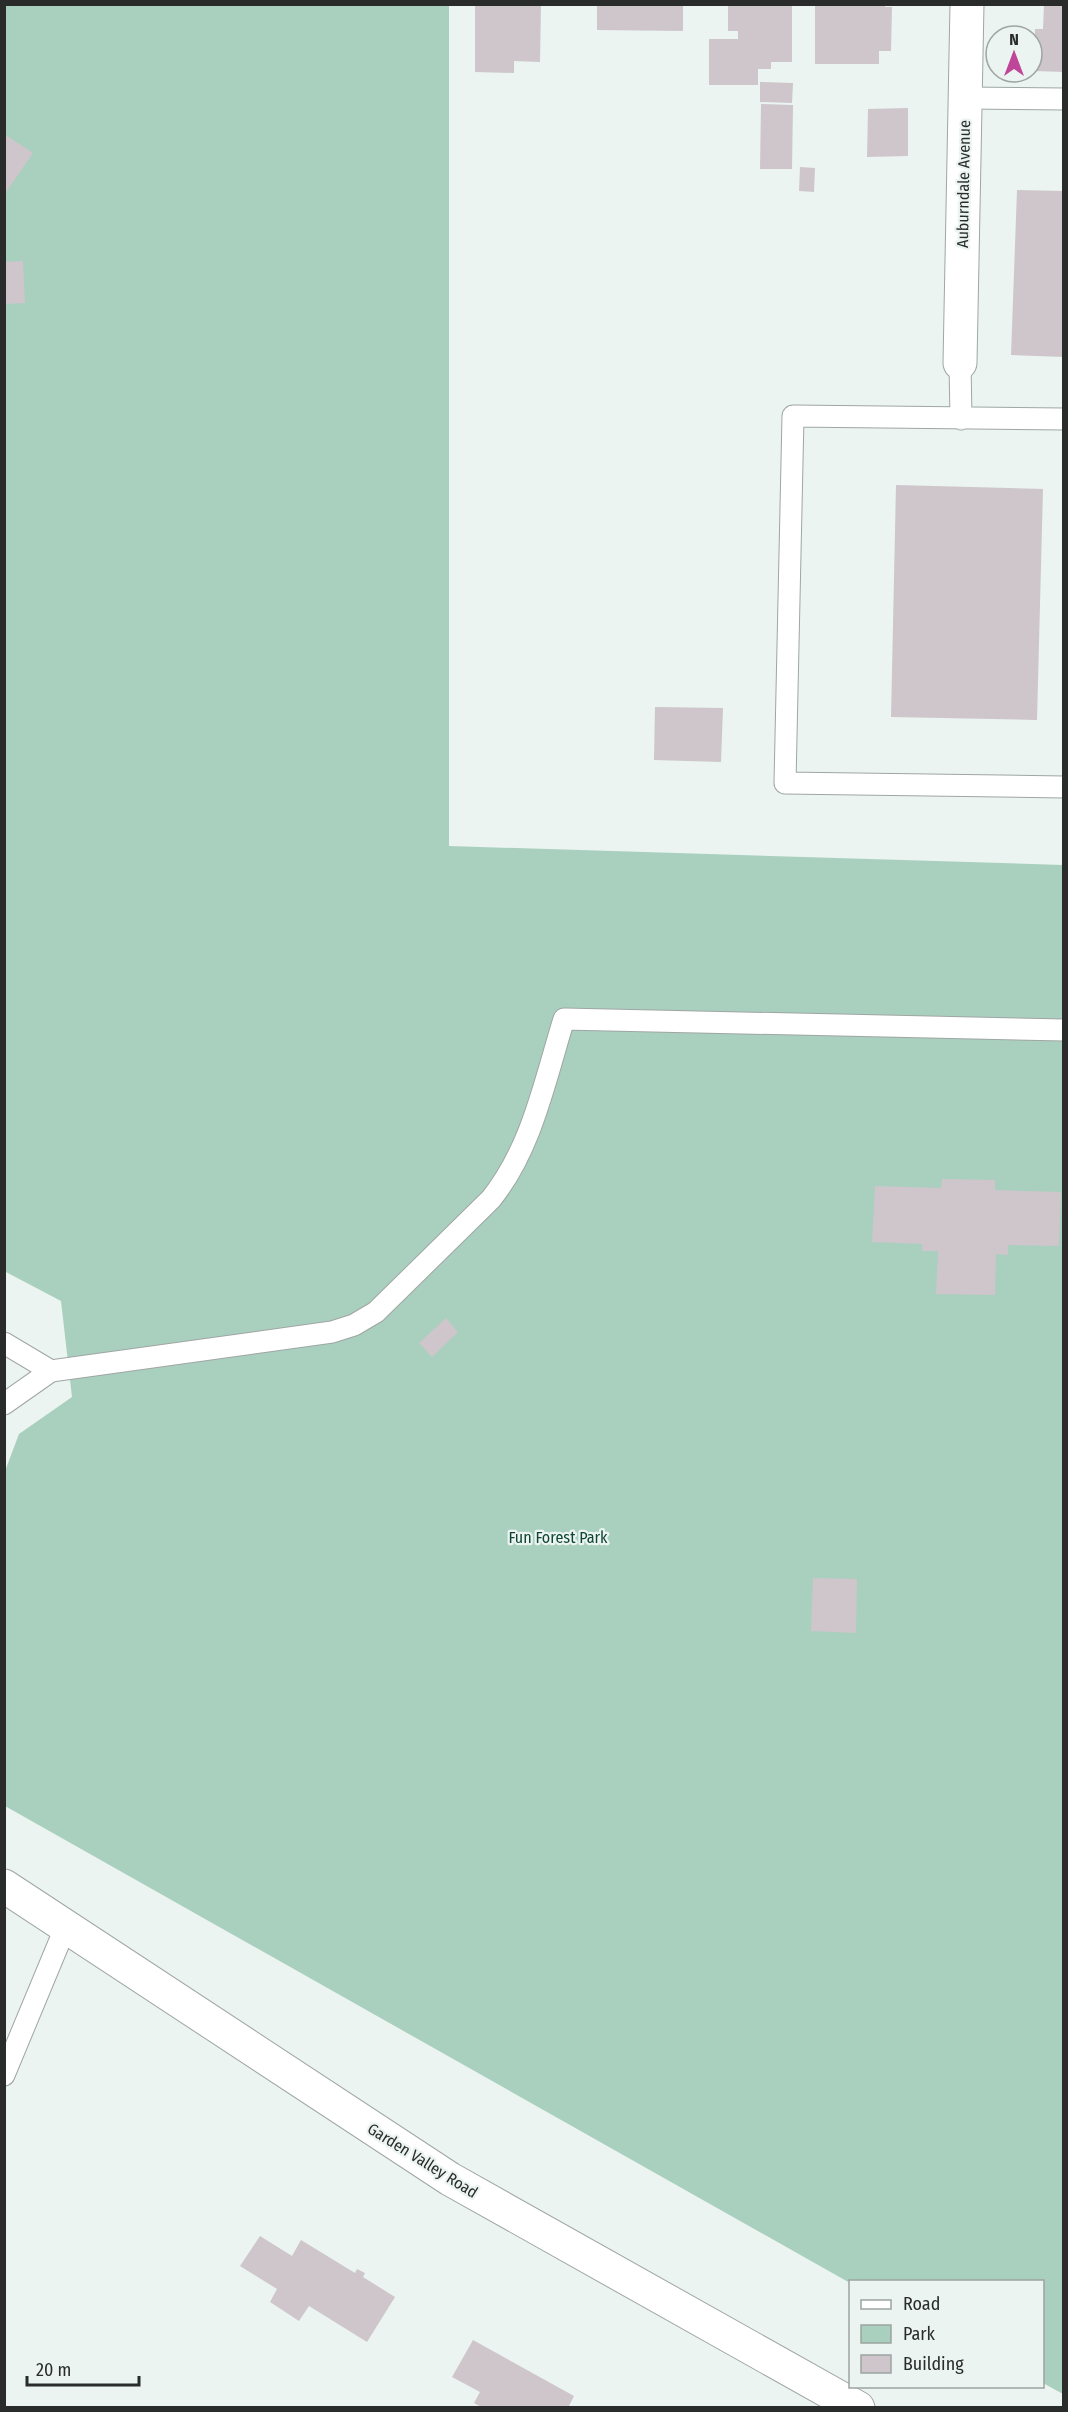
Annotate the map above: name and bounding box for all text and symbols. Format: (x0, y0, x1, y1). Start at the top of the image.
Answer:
north arrow (984, 24, 1044, 84)
text: N (1009, 30, 1019, 49)
street label: Auburndale Avenue (953, 120, 974, 248)
park label: Fun Forest Park (508, 1528, 608, 1547)
street label: Garden Valley Road (364, 2119, 481, 2202)
legend (849, 2280, 1044, 2388)
text: Road (903, 2293, 940, 2315)
text: Park (903, 2323, 936, 2345)
scale bar (27, 2349, 140, 2387)
text: Building (903, 2353, 964, 2375)
text: 20 m (36, 2359, 71, 2381)

